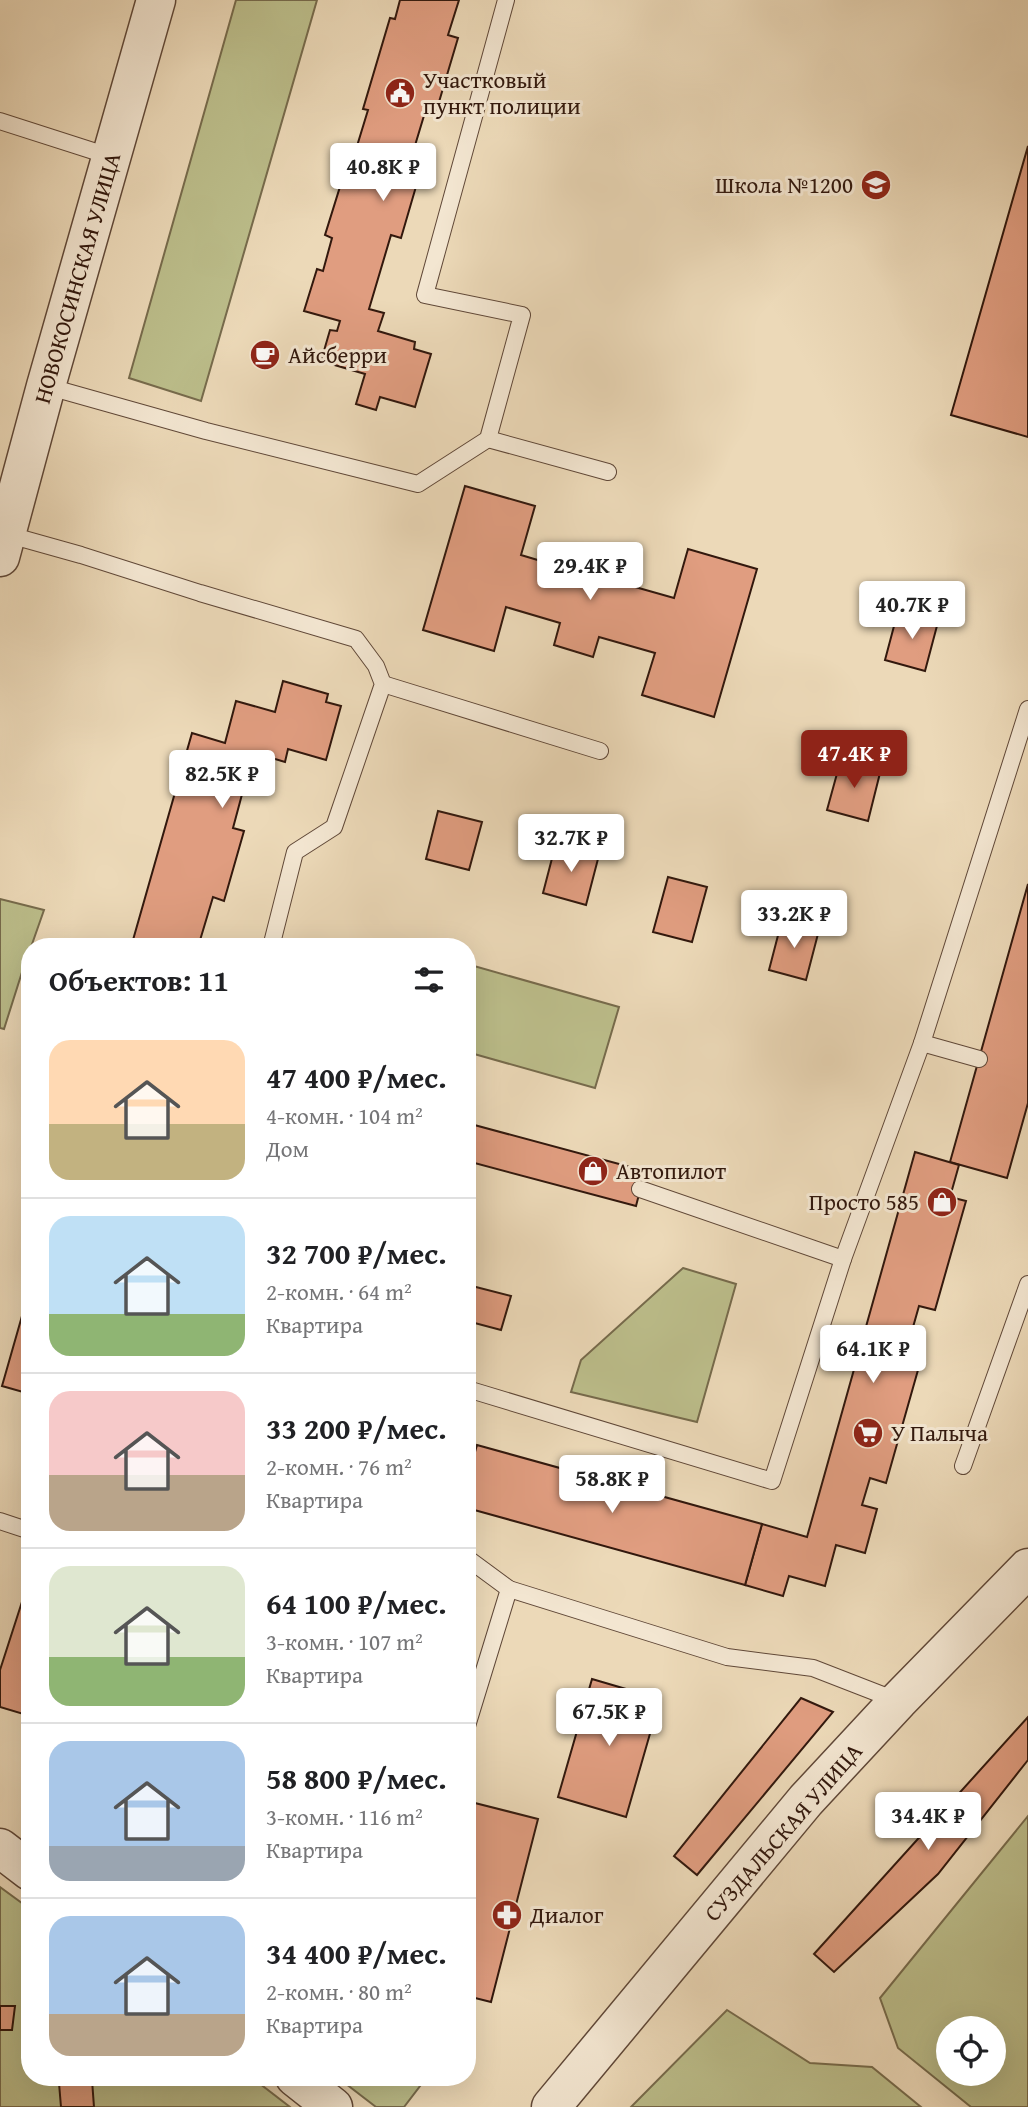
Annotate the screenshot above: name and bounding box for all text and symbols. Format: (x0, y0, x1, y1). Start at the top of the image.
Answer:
place label: Участковый пункт полиции (423, 63, 581, 122)
public building icon: Участковый пункт полиции (383, 76, 417, 110)
pin: 40.8K ₽ (318, 144, 448, 203)
street label: НОВОКОСИНСКАЯ УЛИЦА (25, 148, 128, 407)
text: 40.8K ₽ (346, 149, 420, 182)
place label: Школа №1200 (715, 168, 853, 201)
school or university icon: Школа №1200 (859, 168, 893, 202)
cafe icon: Айсберри (248, 338, 282, 372)
place label: Айсберри (288, 338, 387, 371)
pin: 29.4K ₽ (525, 542, 655, 602)
text: 29.4K ₽ (553, 548, 627, 581)
pin: 40.7K ₽ (847, 582, 977, 641)
text: 40.7K ₽ (875, 587, 949, 620)
pin: 47.4K ₽ (789, 730, 919, 790)
text: 47.4K ₽ (817, 736, 891, 769)
pin: 82.5K ₽ (157, 750, 287, 810)
text: 82.5K ₽ (185, 756, 259, 789)
pin: 32.7K ₽ (506, 814, 636, 874)
text: 32.7K ₽ (534, 820, 608, 853)
pin: 33.2K ₽ (729, 890, 859, 950)
text: 33.2K ₽ (757, 896, 831, 929)
text: Объектов: 11 (49, 958, 229, 1002)
icon: filters (410, 961, 448, 999)
text: 47 400 ₽/мес. (266, 1055, 447, 1099)
icon: home (105, 1068, 189, 1152)
text: 4-комн. · 104 m² (266, 1099, 423, 1132)
text: Дом (266, 1132, 309, 1165)
shop icon: Автопилот (576, 1154, 610, 1188)
place label: Автопилот (616, 1154, 726, 1187)
place label: Просто 585 (809, 1185, 919, 1218)
shop icon: Просто 585 (925, 1185, 959, 1219)
text: 32 700 ₽/мес. (266, 1231, 447, 1275)
icon: home (105, 1244, 189, 1328)
text: 2-комн. · 64 m² (266, 1275, 412, 1308)
text: Квартира (266, 1308, 363, 1341)
pin: 64.1K ₽ (808, 1326, 938, 1385)
text: 64.1K ₽ (836, 1331, 910, 1364)
text: 33 200 ₽/мес. (266, 1406, 447, 1450)
supermarket icon: У Палыча (851, 1416, 885, 1450)
place label: У Палыча (891, 1416, 988, 1449)
icon: home (105, 1419, 189, 1503)
text: 2-комн. · 76 m² (266, 1450, 412, 1483)
pin: 58.8K ₽ (547, 1456, 677, 1515)
text: 58.8K ₽ (575, 1461, 649, 1494)
text: Квартира (266, 1483, 363, 1516)
text: 64 100 ₽/мес. (266, 1581, 447, 1625)
icon: home (105, 1594, 189, 1678)
text: 3-комн. · 107 m² (266, 1625, 423, 1658)
text: Квартира (266, 1658, 363, 1691)
pin: 67.5K ₽ (544, 1688, 674, 1748)
text: 67.5K ₽ (572, 1694, 646, 1727)
street label: СУЗДАЛЬСКАЯ УЛИЦА (696, 1735, 869, 1928)
text: 58 800 ₽/мес. (266, 1756, 447, 1800)
icon: home (105, 1769, 189, 1853)
pin: 34.4K ₽ (863, 1792, 993, 1852)
text: 34.4K ₽ (891, 1798, 965, 1831)
text: 3-комн. · 116 m² (266, 1800, 423, 1833)
text: Квартира (266, 1833, 363, 1866)
pharmacy icon: Диалог (490, 1898, 524, 1932)
place label: Диалог (529, 1898, 604, 1931)
text: 34 400 ₽/мес. (266, 1931, 447, 1975)
icon: home (105, 1944, 189, 2028)
text: 2-комн. · 80 m² (266, 1975, 412, 2008)
text: Квартира (266, 2008, 363, 2041)
map controls (936, 2016, 1006, 2086)
button: locate (936, 2016, 1006, 2086)

